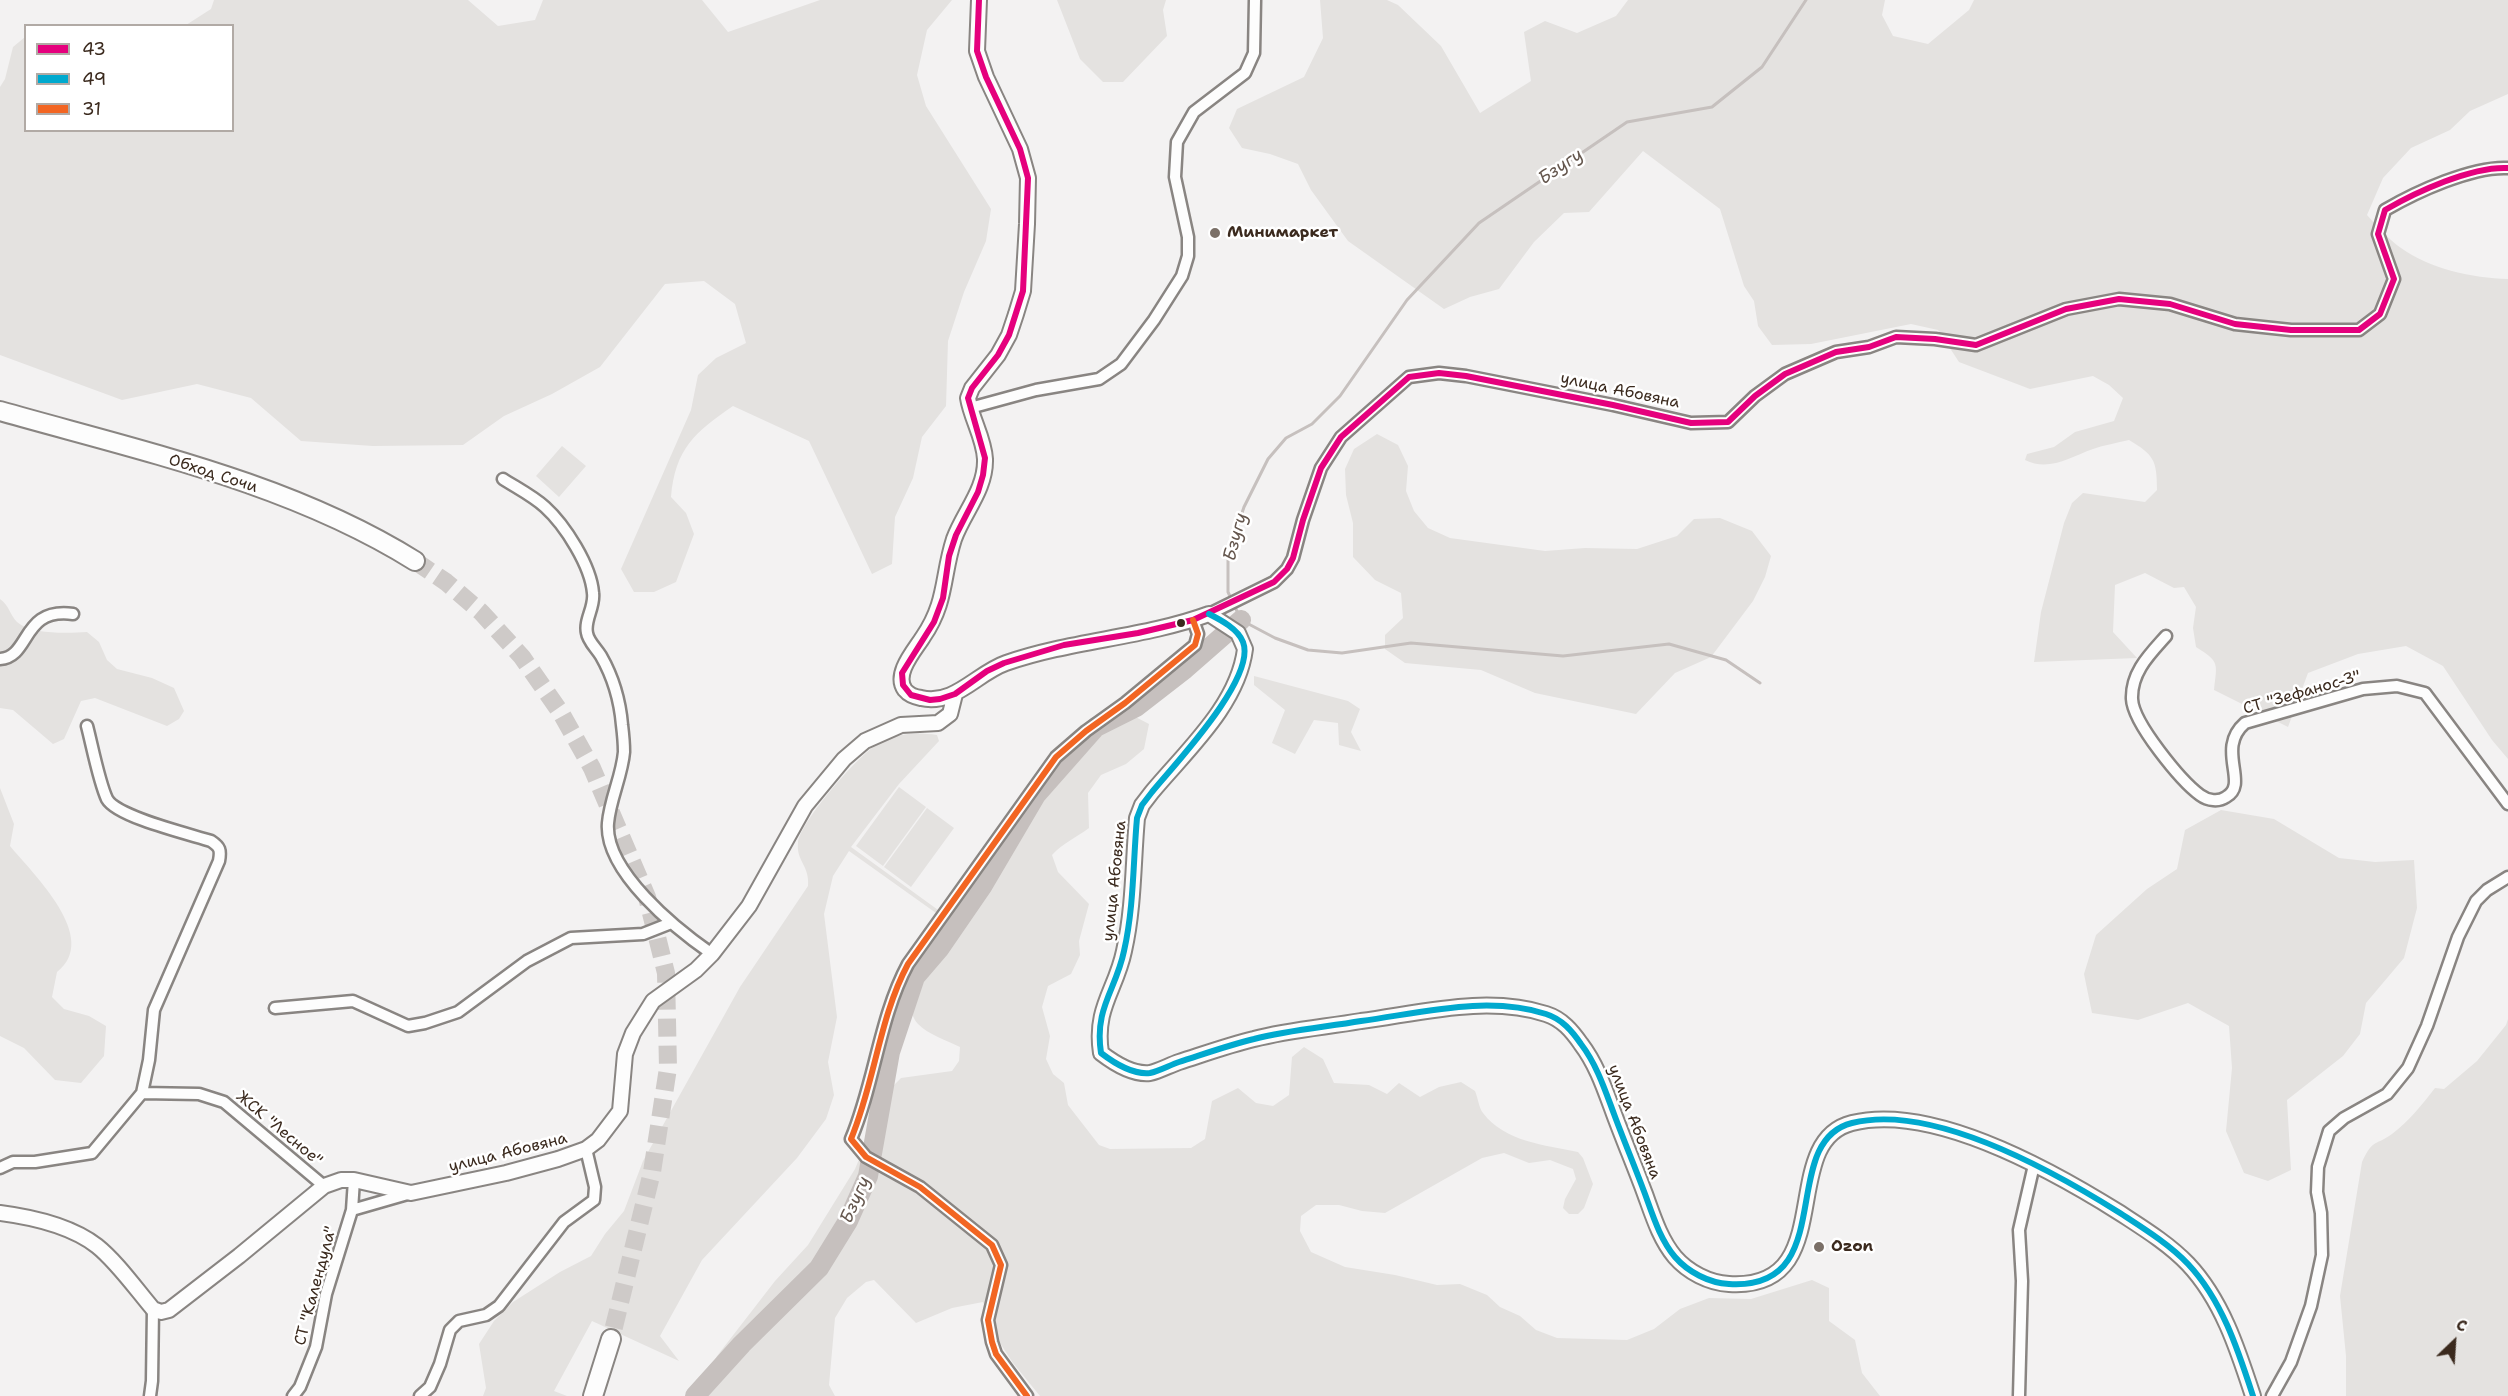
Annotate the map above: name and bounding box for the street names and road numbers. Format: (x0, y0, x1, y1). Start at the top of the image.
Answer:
street label: улица Абовяна (1559, 369, 1681, 413)
street label: Обход Сочи (166, 451, 260, 497)
street label: СТ "Зефанос-3" (2241, 667, 2363, 719)
street label: улица Абовяна (1099, 820, 1131, 942)
street label: улица Абовяна (1603, 1062, 1665, 1182)
street label: ЖСК "Лесное" (232, 1087, 326, 1171)
street label: улица Абовяна (447, 1129, 569, 1177)
street label: СТ "Календула" (291, 1224, 341, 1348)

